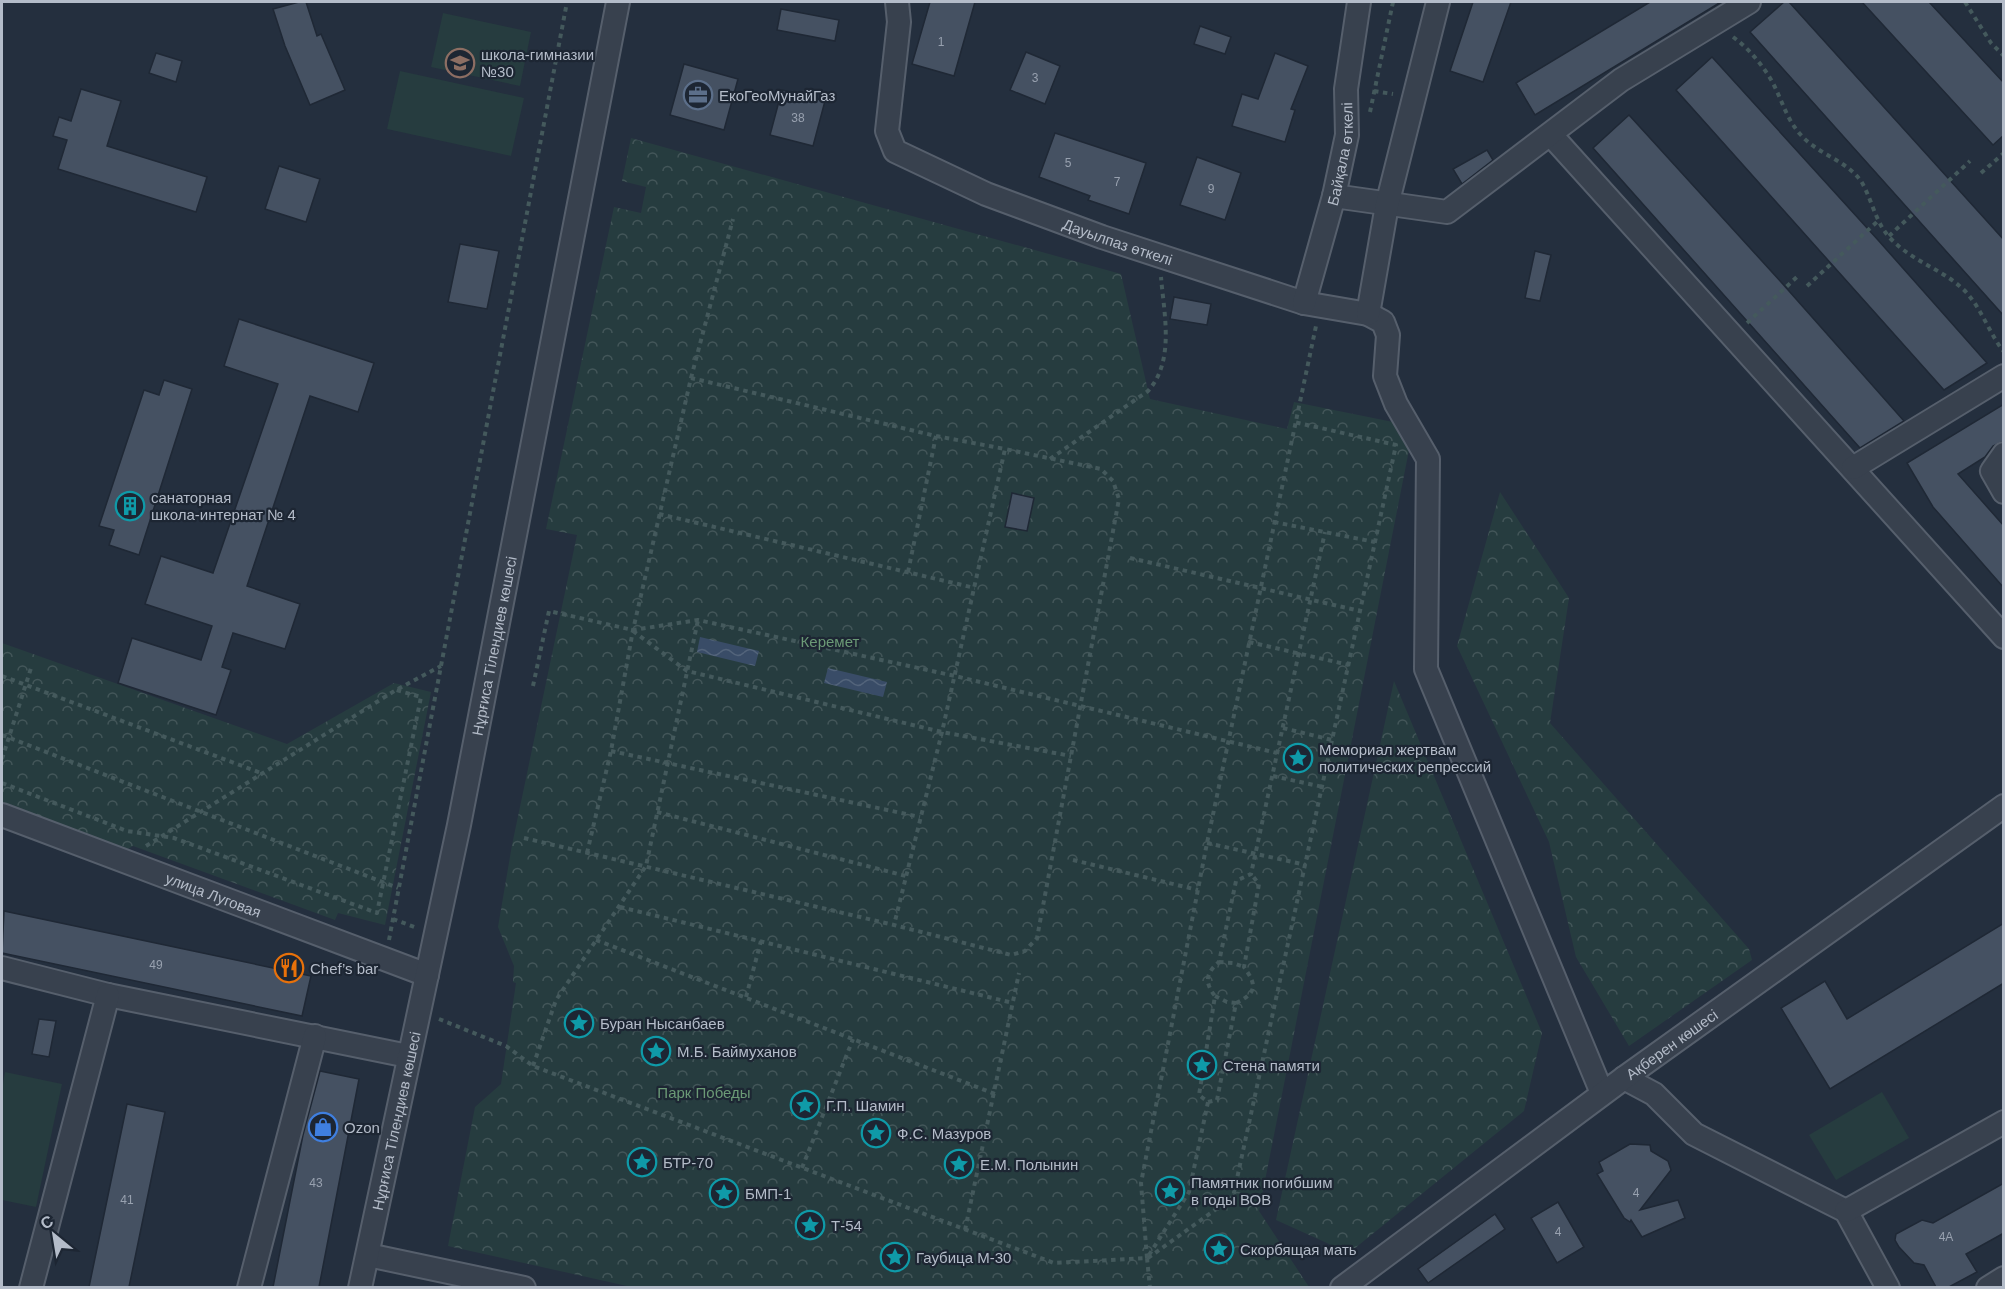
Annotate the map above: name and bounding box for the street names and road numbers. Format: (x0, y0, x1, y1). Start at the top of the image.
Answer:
street label: Байқала өткелі (1323, 102, 1356, 207)
street label: Дауылпаз өткелі (1061, 215, 1175, 268)
street label: Нұрғиса Тілендиев көшесі (468, 555, 519, 737)
street label: улица Луговая (163, 869, 264, 920)
street label: Ақберен көшесі (1622, 1005, 1721, 1083)
street label: Нұрғиса Тілендиев көшесі (368, 1030, 423, 1212)

